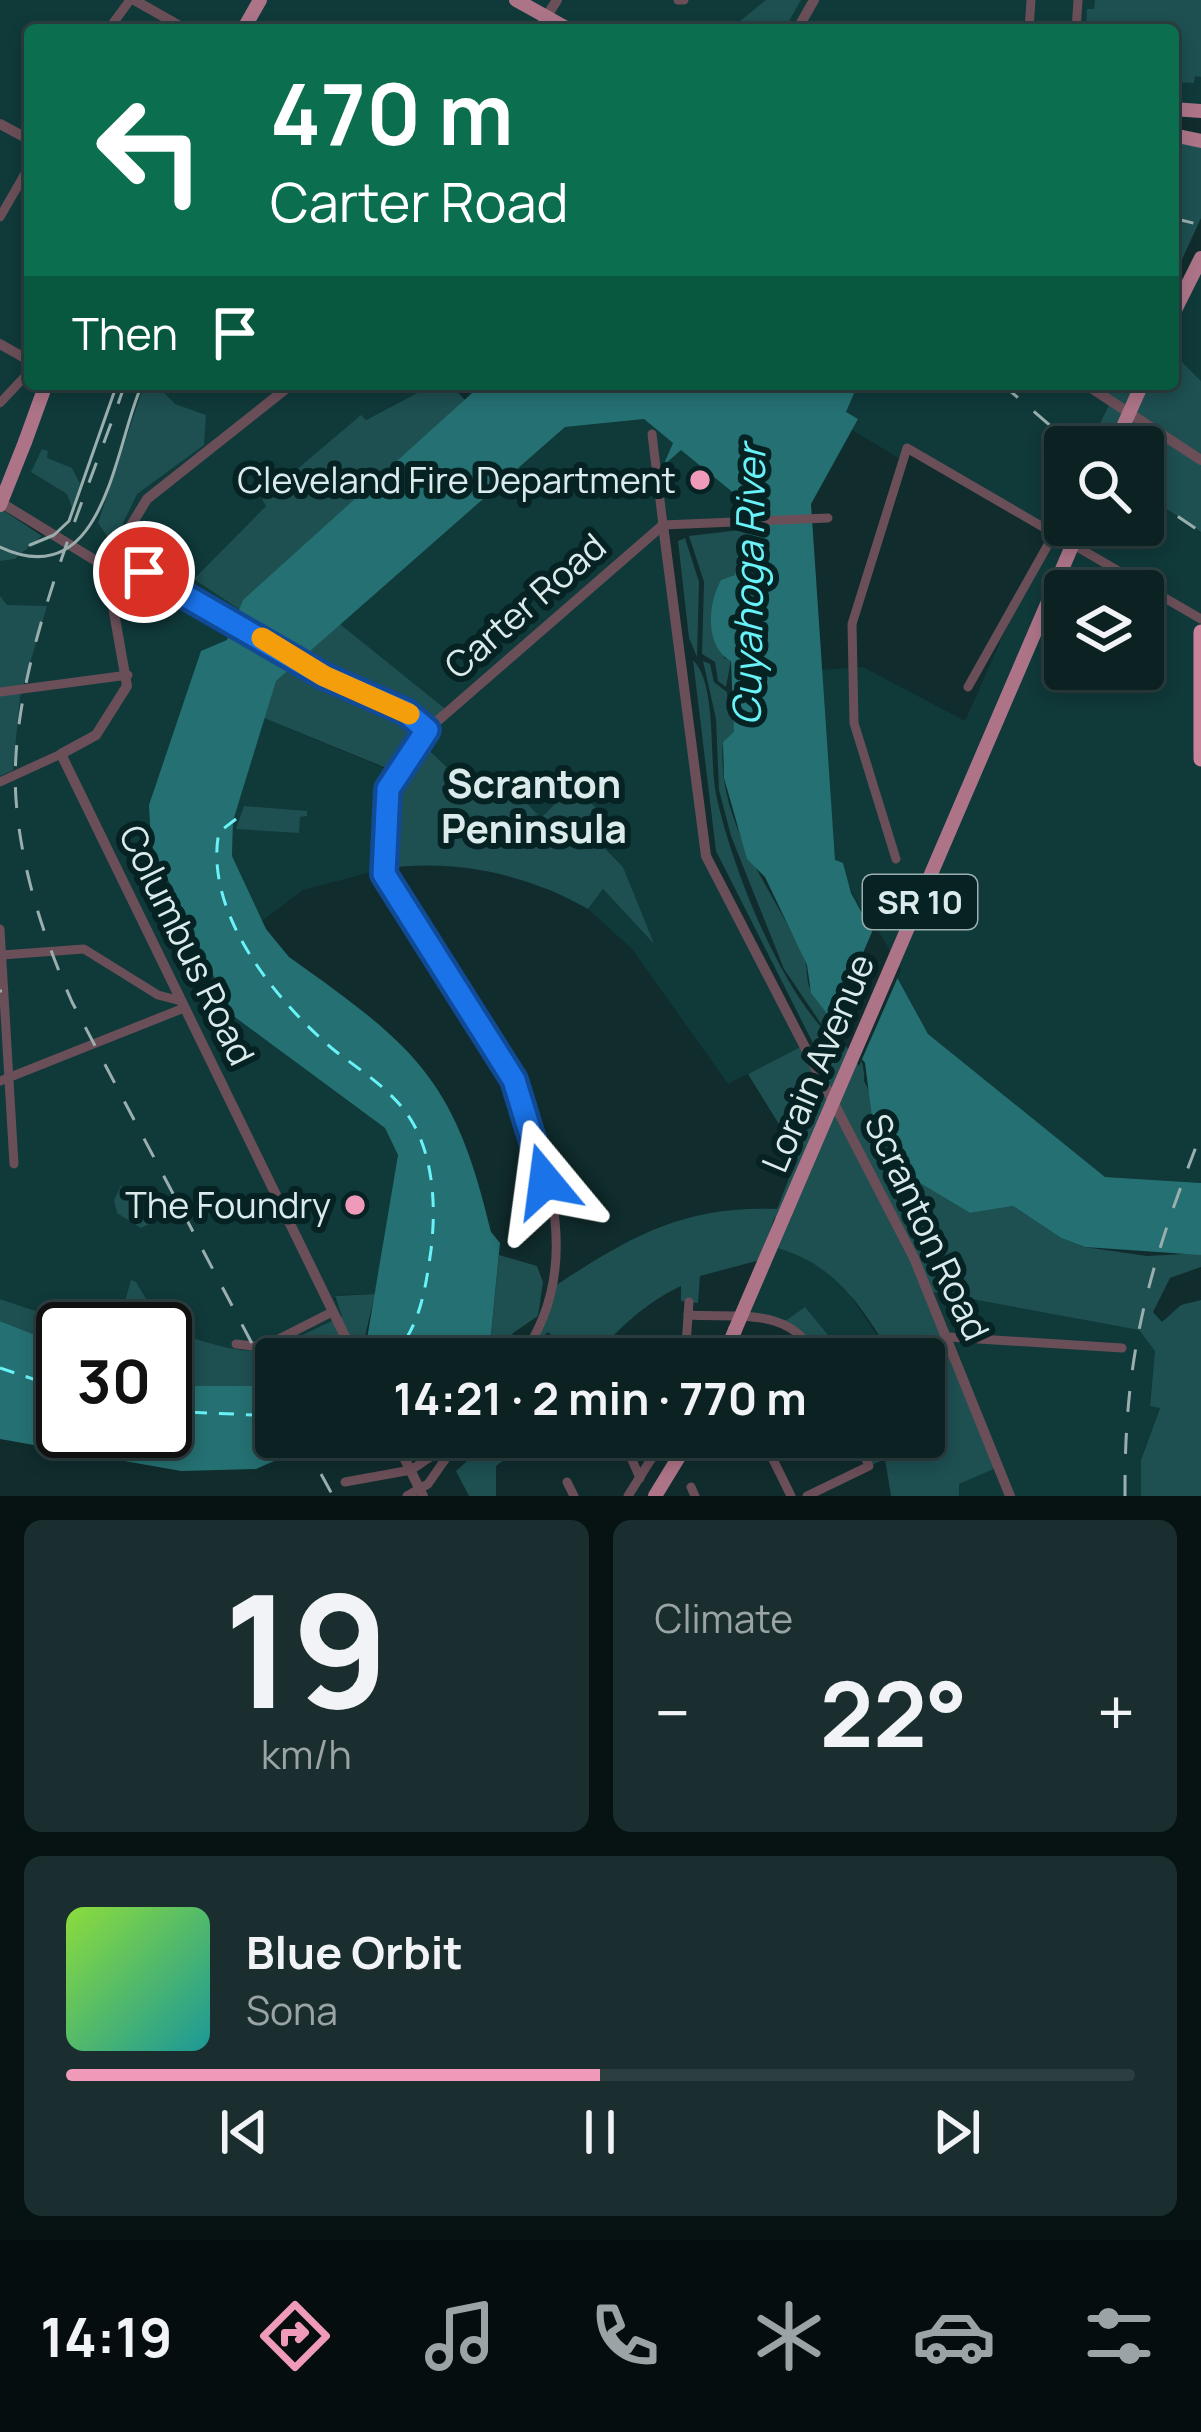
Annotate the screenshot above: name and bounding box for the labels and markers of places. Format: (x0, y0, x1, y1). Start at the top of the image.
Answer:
place label: Cleveland Fire Department (237, 455, 676, 504)
marker: Cleveland Fire Department (687, 467, 713, 493)
pin (93, 521, 195, 623)
place label: The Foundry (125, 1180, 331, 1229)
marker: The Foundry (342, 1192, 368, 1218)

